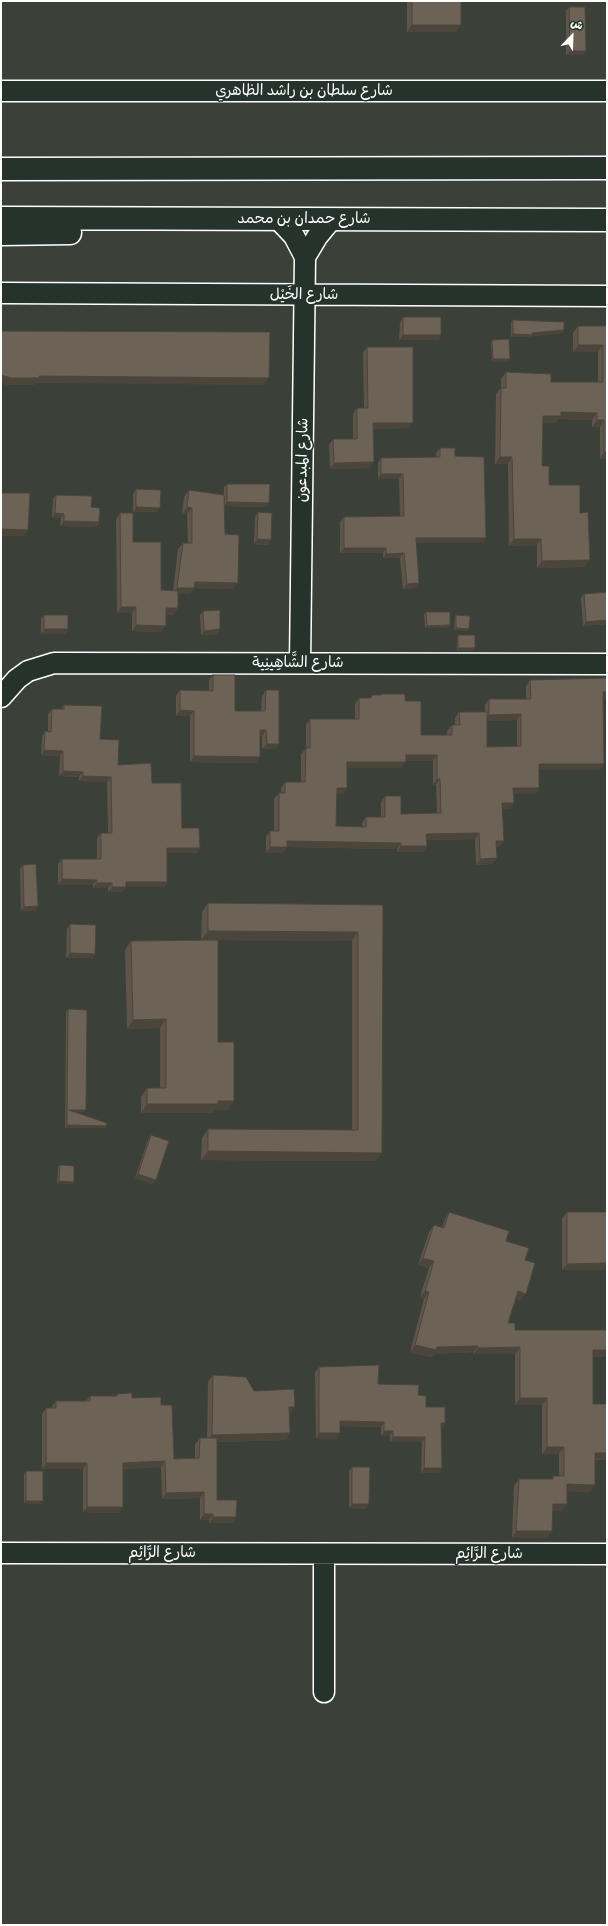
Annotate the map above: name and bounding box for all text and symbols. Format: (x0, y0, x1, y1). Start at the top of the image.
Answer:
north arrow (552, 16, 592, 56)
text: ش (569, 16, 585, 33)
street label: شارع سلطان بن راشد الظاهري (215, 82, 393, 100)
street label: شارع حمدان بن محمد (237, 210, 371, 228)
street label: شارع الخَيْل (270, 286, 338, 304)
street label: شارع المبدعون (293, 418, 313, 502)
street label: شارع الشَّاهِينِية (252, 654, 344, 672)
street label: شارع الرَّائِم (128, 1544, 196, 1562)
street label: شارع الرَّائِم (455, 1545, 523, 1563)

